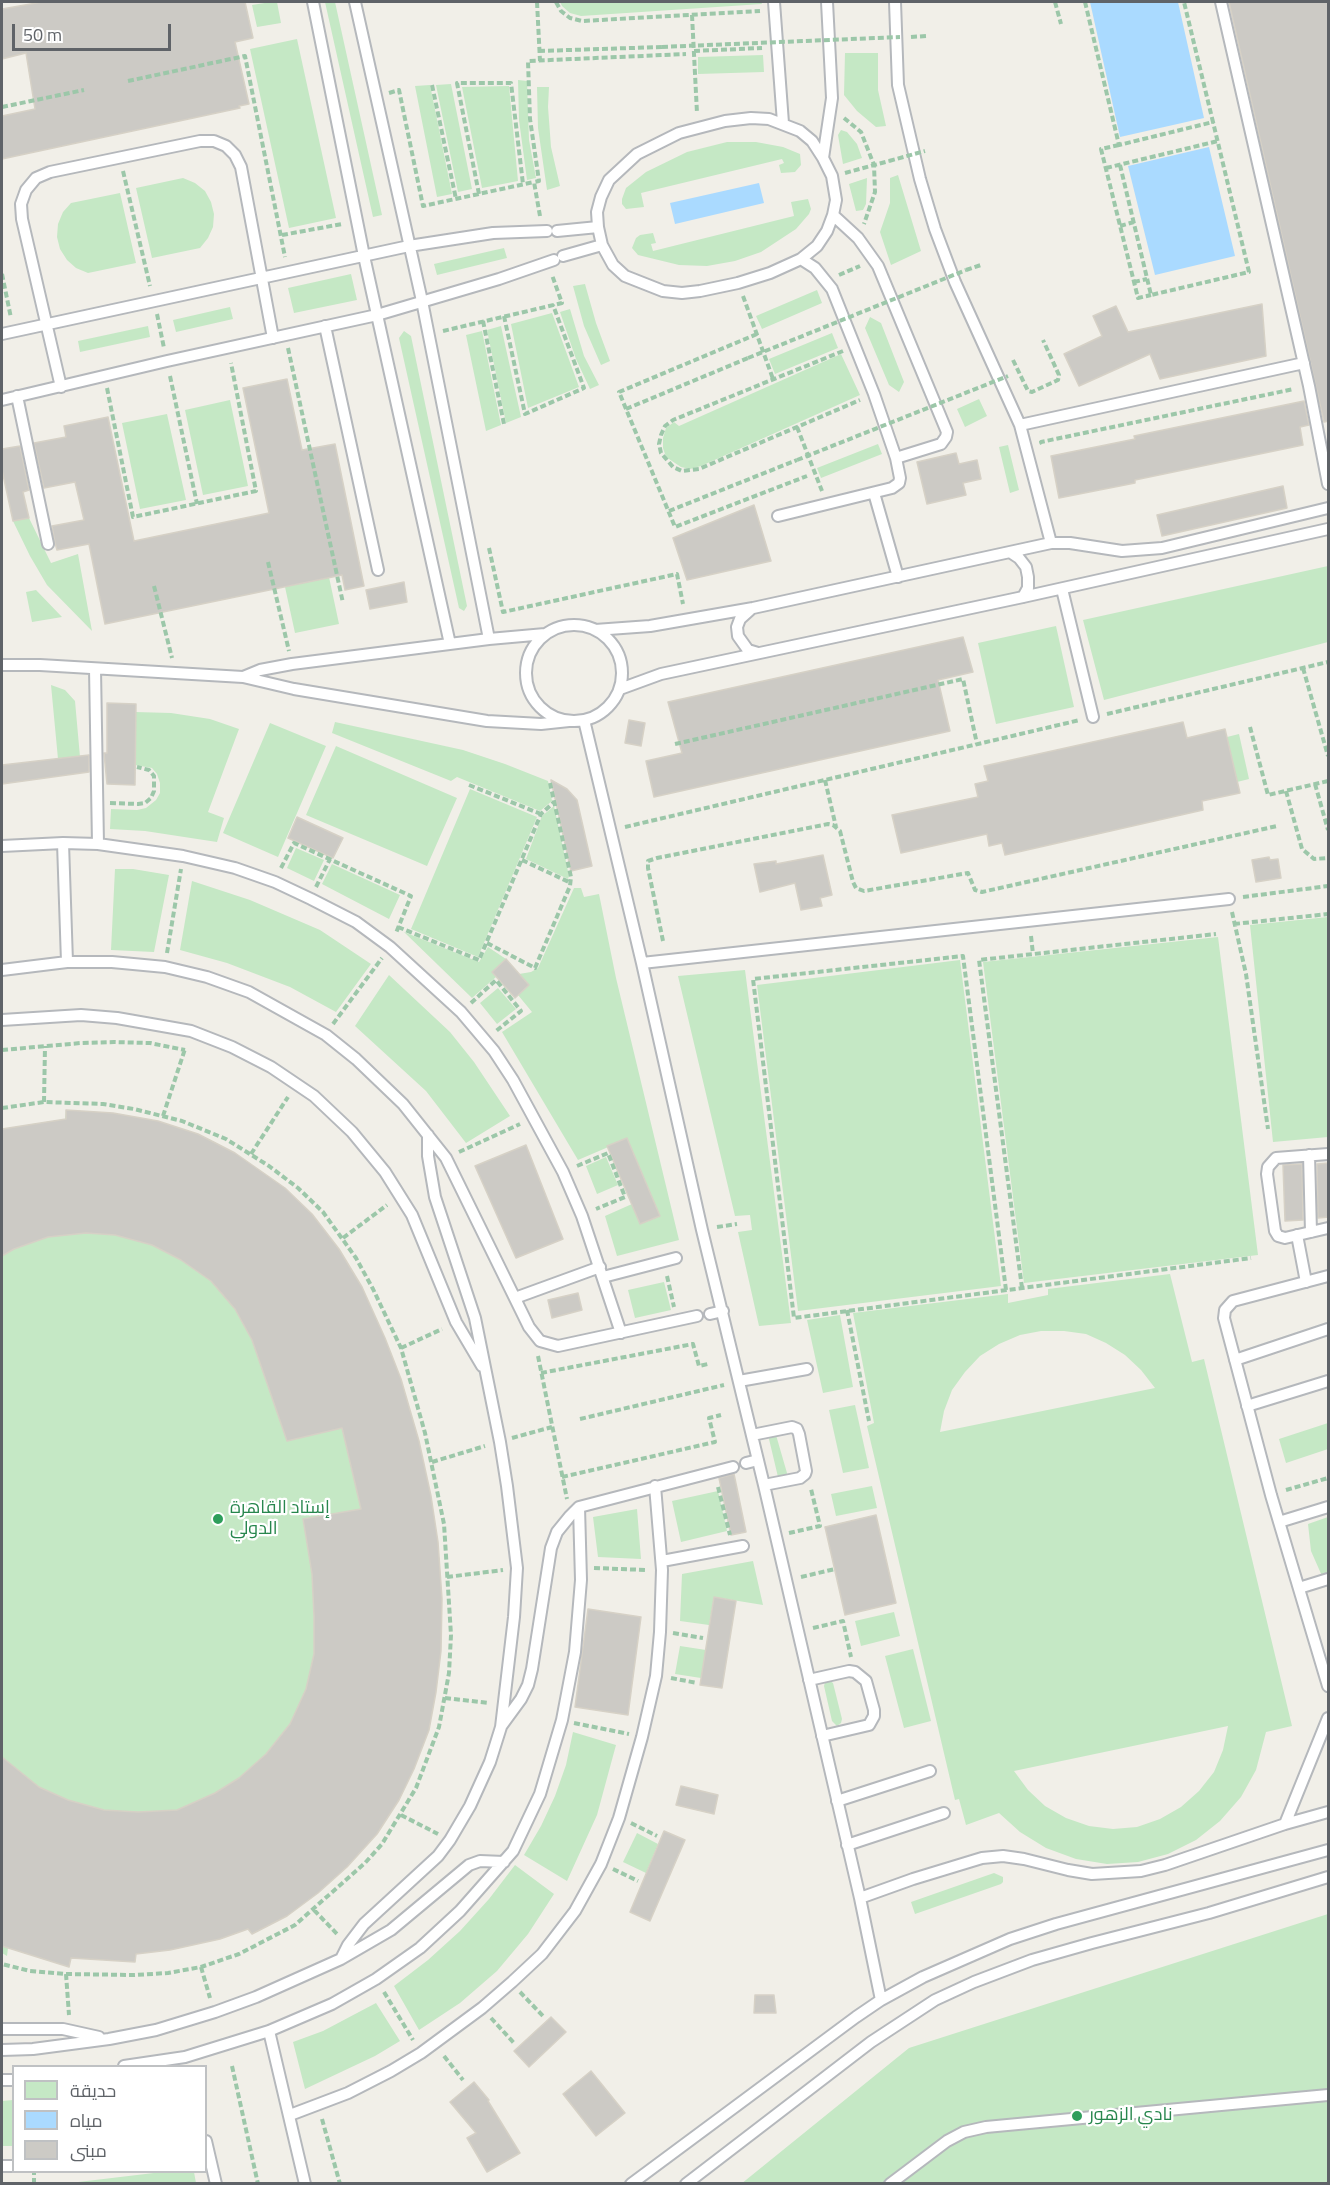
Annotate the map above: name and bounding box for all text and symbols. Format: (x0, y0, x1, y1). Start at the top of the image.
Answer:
scale bar (15, 12, 174, 50)
text: 50 m (23, 21, 62, 48)
place label: إستاد القاهرة الدولي (230, 1498, 330, 1540)
marker: إستاد القاهرة الدولي (211, 1512, 225, 1526)
legend (12, 2065, 207, 2173)
text: حديقة (70, 2077, 116, 2104)
place label: نادي الزهور (1089, 2105, 1173, 2127)
text: مياه (70, 2107, 103, 2134)
marker: نادي الزهور (1070, 2109, 1084, 2123)
text: مبنى (70, 2137, 107, 2164)

